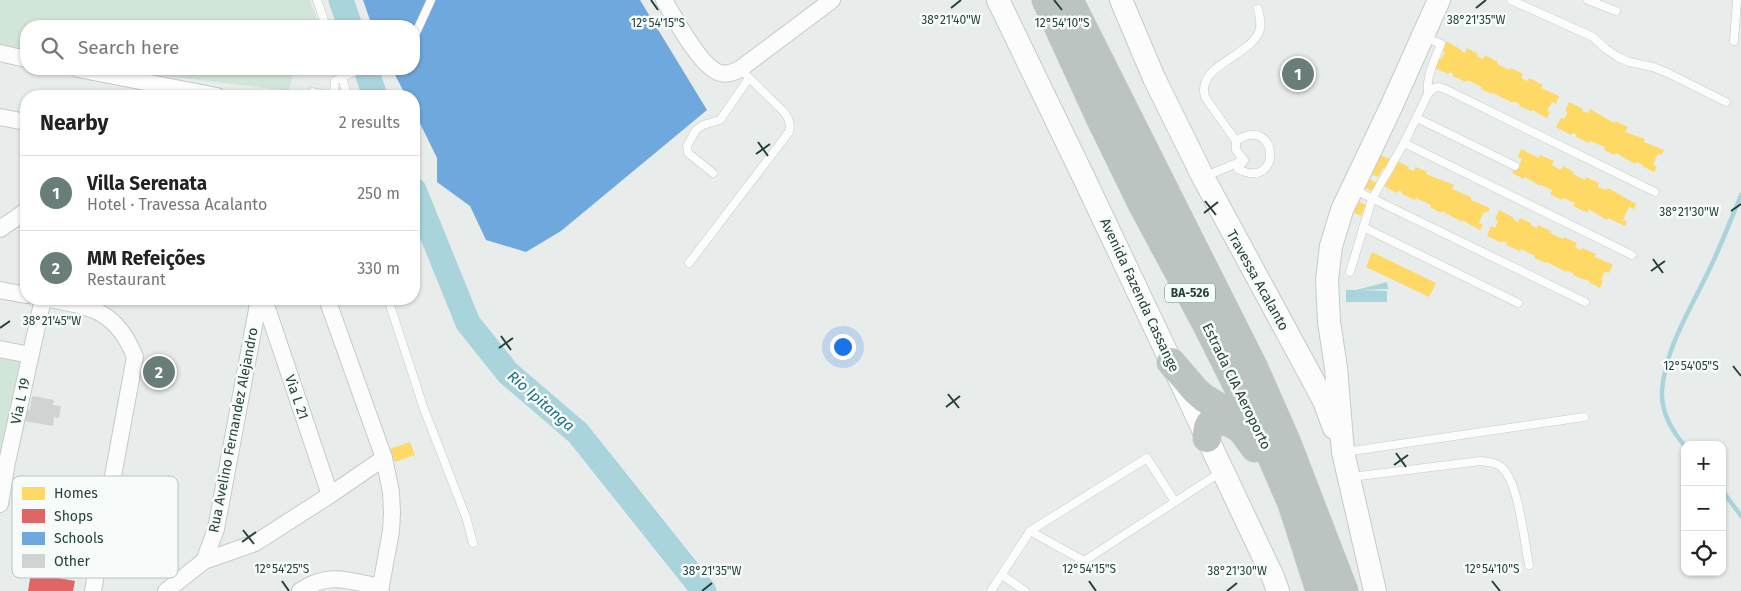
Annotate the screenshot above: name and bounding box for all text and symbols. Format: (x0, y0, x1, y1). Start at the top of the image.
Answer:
text: 38°21'40"W (921, 13, 981, 27)
text: 38°21'35"W (1447, 13, 1505, 27)
text: 12°54'15"S (631, 16, 685, 30)
text: 12°54'10"S (1035, 16, 1090, 30)
search box (20, 20, 420, 75)
icon: search (38, 34, 66, 62)
text: Search here (78, 36, 179, 59)
pin: 1 (1282, 55, 1314, 93)
text: Nearby (40, 110, 108, 136)
text: 2 results (339, 113, 400, 132)
text: Villa Serenata (87, 172, 207, 195)
text: 1 (52, 184, 60, 203)
text: 250 m (357, 184, 400, 203)
text: Hotel · Travessa Acalanto (87, 195, 267, 214)
text: 38°21'30"W (1659, 205, 1719, 219)
street label: Avenida Fazenda Cassange (1096, 215, 1183, 375)
street label: Travessa Acalanto (1223, 227, 1292, 334)
text: MM Refeições (87, 247, 205, 270)
text: 2 (52, 259, 60, 278)
text: 330 m (357, 259, 400, 278)
text: Restaurant (87, 270, 166, 289)
road number: BA-526 (1165, 284, 1215, 302)
text: 38°21'45"W (23, 314, 81, 328)
street label: Estrada CIA Aeroporto (1199, 320, 1275, 452)
street label: Rua Avelino Fernandez Alejandro (205, 326, 262, 534)
your location (830, 334, 856, 360)
pin: 2 (143, 353, 175, 391)
text: 12°54'05"S (1663, 359, 1719, 373)
water label: Rio Ipitanga (504, 367, 578, 435)
street label: Via L 21 (281, 372, 312, 422)
street label: Via L 19 (7, 376, 34, 426)
map controls (1681, 441, 1726, 576)
button: + (1681, 441, 1726, 486)
legend (12, 476, 178, 578)
text: Homes (54, 485, 98, 502)
button: − (1681, 486, 1726, 531)
text: Shops (54, 508, 93, 525)
text: Schools (54, 530, 104, 547)
button: locate (1681, 531, 1726, 576)
text: Other (54, 553, 91, 570)
text: 12°54'25"S (255, 562, 310, 576)
text: 12°54'15"S (1062, 562, 1116, 576)
text: 12°54'10"S (1465, 562, 1520, 576)
text: 38°21'35"W (683, 564, 741, 578)
text: 38°21'30"W (1207, 564, 1267, 578)

